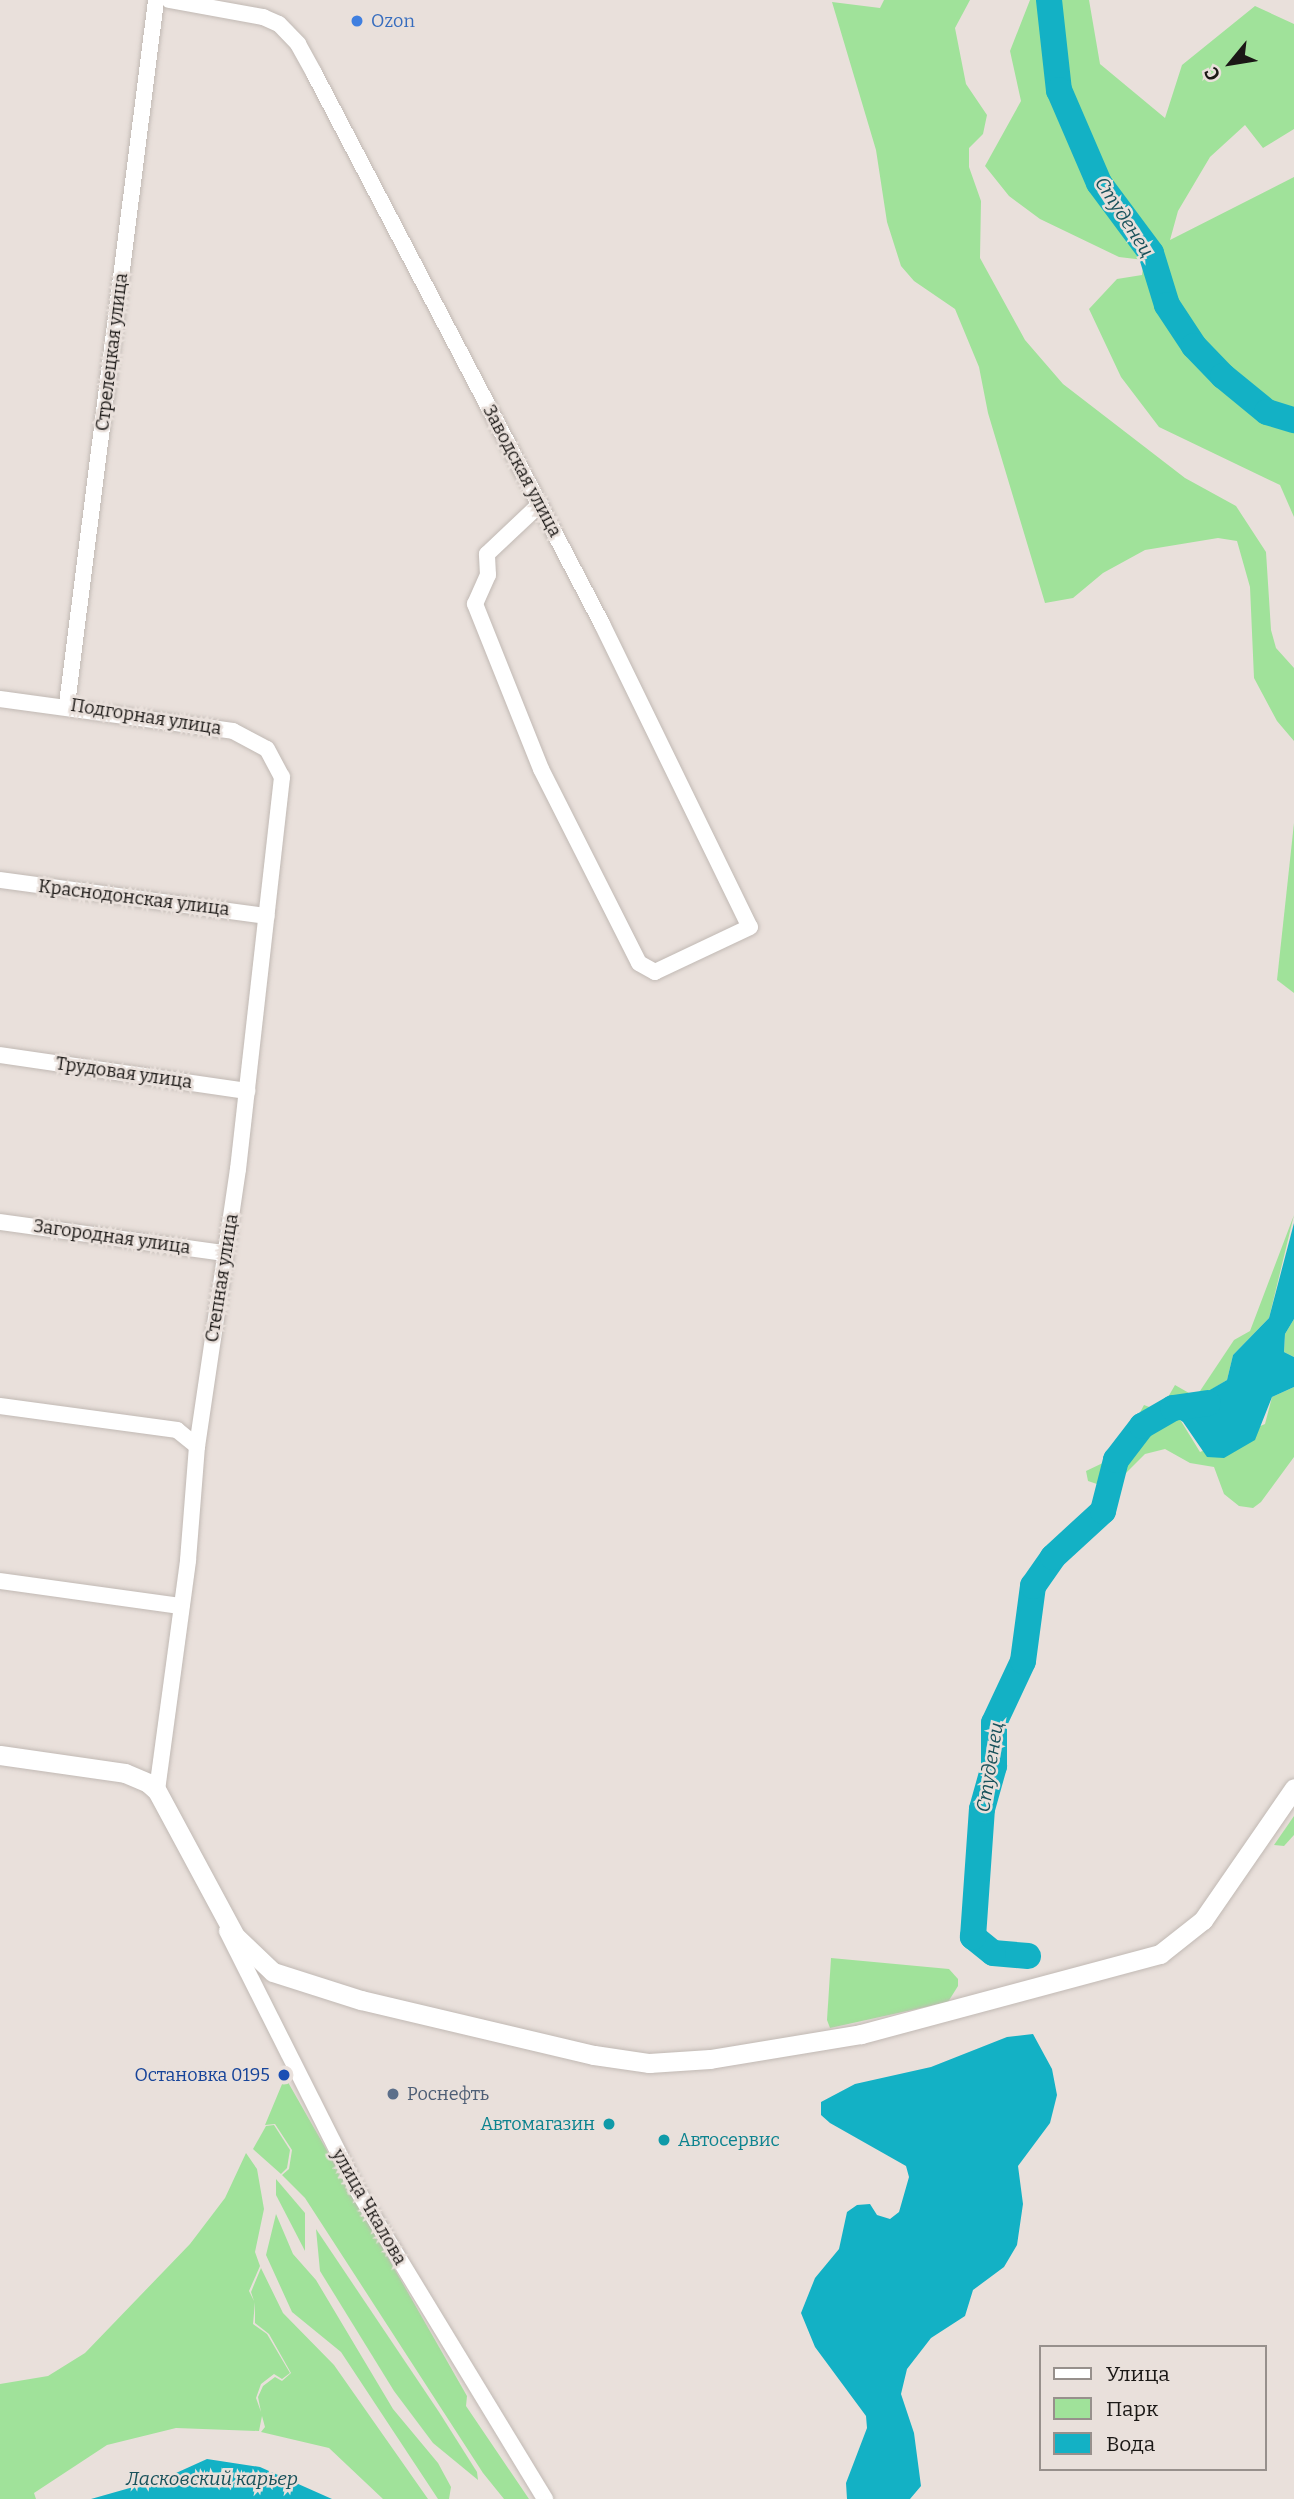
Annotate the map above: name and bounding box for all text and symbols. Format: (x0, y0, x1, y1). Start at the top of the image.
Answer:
place label: Ozon (371, 10, 415, 32)
marker: Ozon (349, 13, 365, 29)
north arrow (1196, 28, 1266, 98)
text: С (1199, 63, 1225, 85)
water label: Студенец (1090, 173, 1158, 261)
street label: Стрелецкая улица (92, 272, 132, 432)
street label: Заводская улица (478, 401, 566, 541)
street label: Подгорная улица (69, 694, 223, 740)
street label: Краснодонская улица (37, 876, 231, 920)
street label: Трудовая улица (54, 1053, 194, 1093)
street label: Степная улица (201, 1212, 243, 1344)
street label: Загородная улица (32, 1215, 192, 1259)
water label: Студенец (972, 1720, 1008, 1814)
place label: Остановка 0195 (134, 2064, 270, 2086)
marker: Остановка 0195 (276, 2067, 292, 2083)
place label: Роснефть (407, 2083, 489, 2105)
marker: Роснефть (385, 2086, 401, 2102)
place label: Автомагазин (480, 2113, 595, 2135)
marker: Автомагазин (601, 2116, 617, 2132)
place label: Автосервис (678, 2129, 780, 2151)
marker: Автосервис (656, 2132, 672, 2148)
street label: улица Чкалова (327, 2145, 411, 2269)
legend (1038, 2345, 1266, 2471)
text: Улица (1106, 2361, 1170, 2387)
text: Парк (1106, 2396, 1158, 2422)
text: Вода (1106, 2431, 1155, 2457)
water label: Ласковский карьер (126, 2468, 298, 2490)

